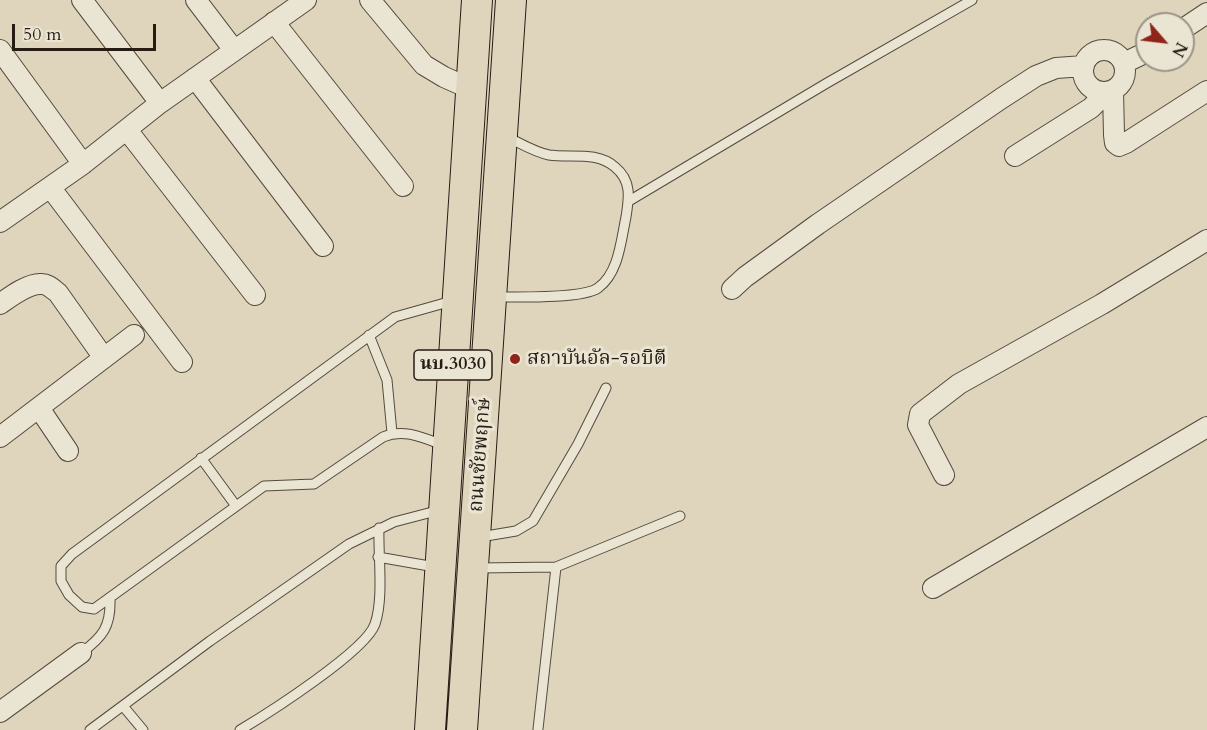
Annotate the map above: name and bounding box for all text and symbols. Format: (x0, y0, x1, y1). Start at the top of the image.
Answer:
scale bar (15, 12, 159, 50)
north arrow (1135, 12, 1195, 72)
text: 50 m (23, 22, 62, 47)
text: N (1166, 38, 1192, 61)
place label: สถาบันอัล-รอบิตี (527, 347, 666, 371)
road number: นบ.3030 (414, 350, 492, 380)
marker: สถาบันอัล-รอบิตี (508, 352, 522, 366)
street label: ถนนชัยพฤกษ์ (465, 397, 497, 513)

